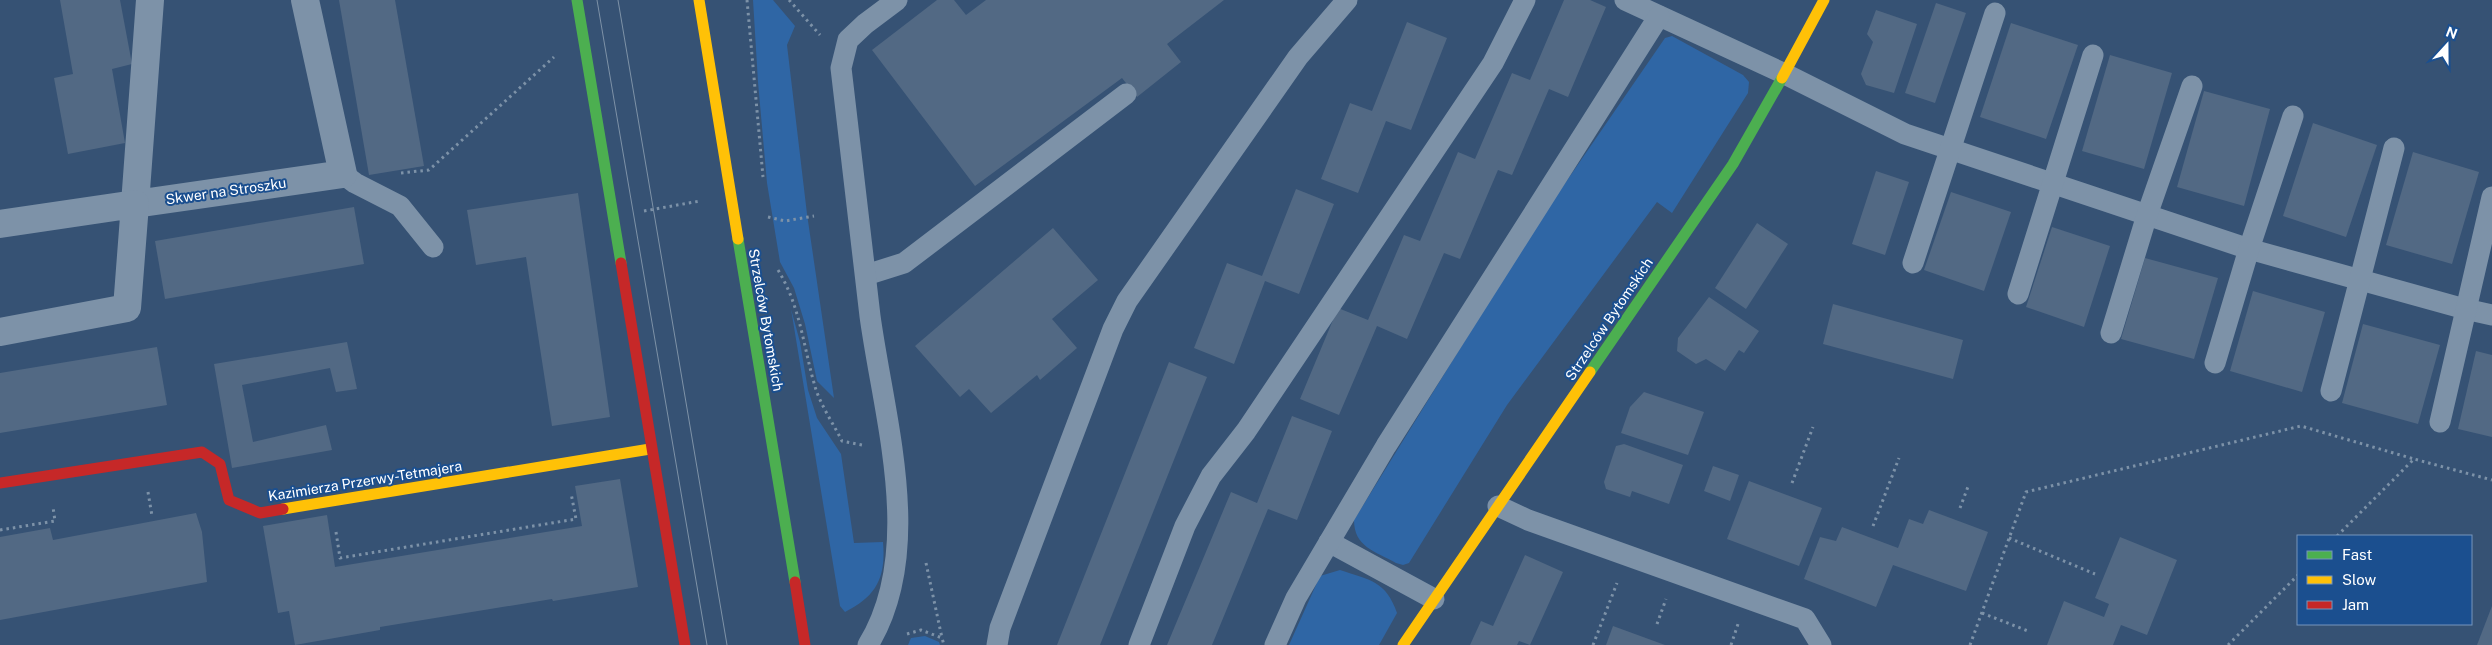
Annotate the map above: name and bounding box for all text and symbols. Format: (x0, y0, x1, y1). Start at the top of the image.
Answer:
north arrow (2422, 20, 2472, 70)
text: N (2444, 23, 2460, 42)
street label: Skwer na Stroszku (165, 175, 287, 207)
street label: Strzelców Bytomskich (746, 248, 786, 392)
street label: Strzelców Bytomskich (1562, 255, 1656, 383)
street label: Kazimierza Przerwy-Tetmajera (267, 458, 463, 504)
legend (2297, 535, 2472, 625)
text: Fast (2342, 546, 2372, 563)
text: Slow (2342, 571, 2377, 588)
text: Jam (2342, 596, 2369, 613)

